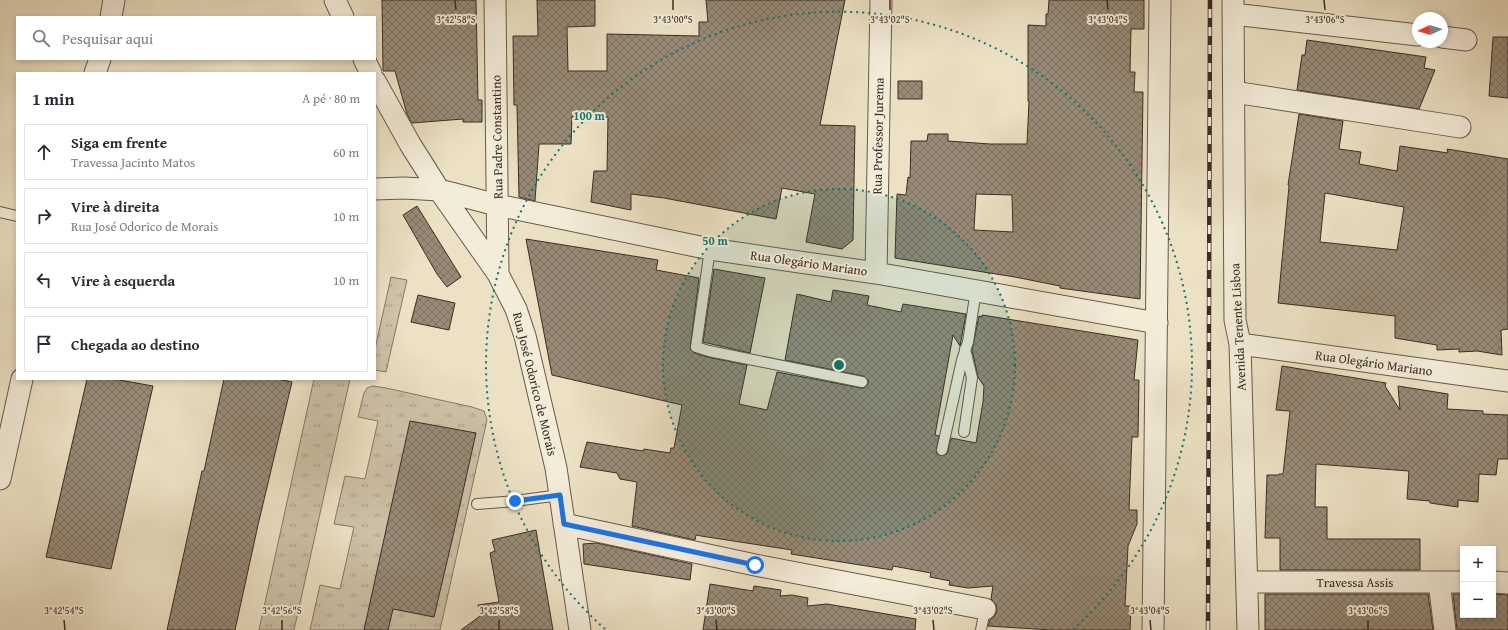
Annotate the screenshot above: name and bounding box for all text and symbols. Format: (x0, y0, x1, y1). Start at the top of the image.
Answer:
text: 3°42'58"S (436, 12, 476, 27)
text: 3°43'00"S (653, 12, 693, 27)
text: 3°43'02"S (870, 12, 910, 27)
text: 3°43'04"S (1088, 12, 1128, 27)
text: 3°43'06"S (1305, 12, 1345, 27)
north arrow (1412, 12, 1448, 48)
search box (16, 16, 376, 60)
icon: search (30, 27, 52, 49)
text: Pesquisar aqui (62, 28, 153, 49)
street label: Rua Padre Constantino (486, 74, 508, 199)
street label: Rua Professor Jurema (867, 77, 889, 195)
text: 1 min (32, 86, 74, 111)
text: A pé · 80 m (302, 89, 360, 108)
text: 100 m (573, 107, 606, 124)
text: Siga em frente (71, 132, 167, 153)
icon: ahead (33, 141, 55, 163)
text: 60 m (333, 143, 359, 162)
text: Travessa Jacinto Matos (71, 153, 195, 172)
text: Vire à direita (71, 196, 159, 217)
icon: right (33, 205, 55, 227)
text: 10 m (333, 207, 359, 226)
text: Rua José Odorico de Morais (71, 217, 219, 236)
text: 50 m (702, 232, 728, 249)
street label: Rua Olegário Mariano (749, 245, 869, 281)
street label: Avenida Tenente Lisboa (1225, 262, 1251, 392)
icon: left (33, 269, 55, 291)
text: Vire à esquerda (71, 270, 175, 291)
text: 10 m (333, 271, 359, 290)
street label: Rua José Odorico de Morais (508, 310, 562, 458)
icon: arrive (33, 333, 55, 355)
text: Chegada ao destino (71, 334, 199, 355)
street label: Rua Olegário Mariano (1314, 345, 1434, 381)
centre of rings (832, 358, 846, 372)
route end (506, 492, 524, 510)
map controls (1460, 546, 1496, 618)
button: + (1460, 546, 1496, 582)
route start (746, 556, 764, 574)
street label: Travessa Assis (1316, 573, 1394, 592)
button: − (1460, 582, 1496, 618)
text: 3°42'54"S (44, 603, 84, 618)
text: 3°42'56"S (262, 603, 302, 618)
text: 3°42'58"S (479, 603, 519, 618)
text: 3°43'00"S (696, 603, 736, 618)
text: 3°43'02"S (913, 603, 953, 618)
text: 3°43'04"S (1130, 603, 1170, 618)
text: 3°43'06"S (1348, 603, 1388, 618)

